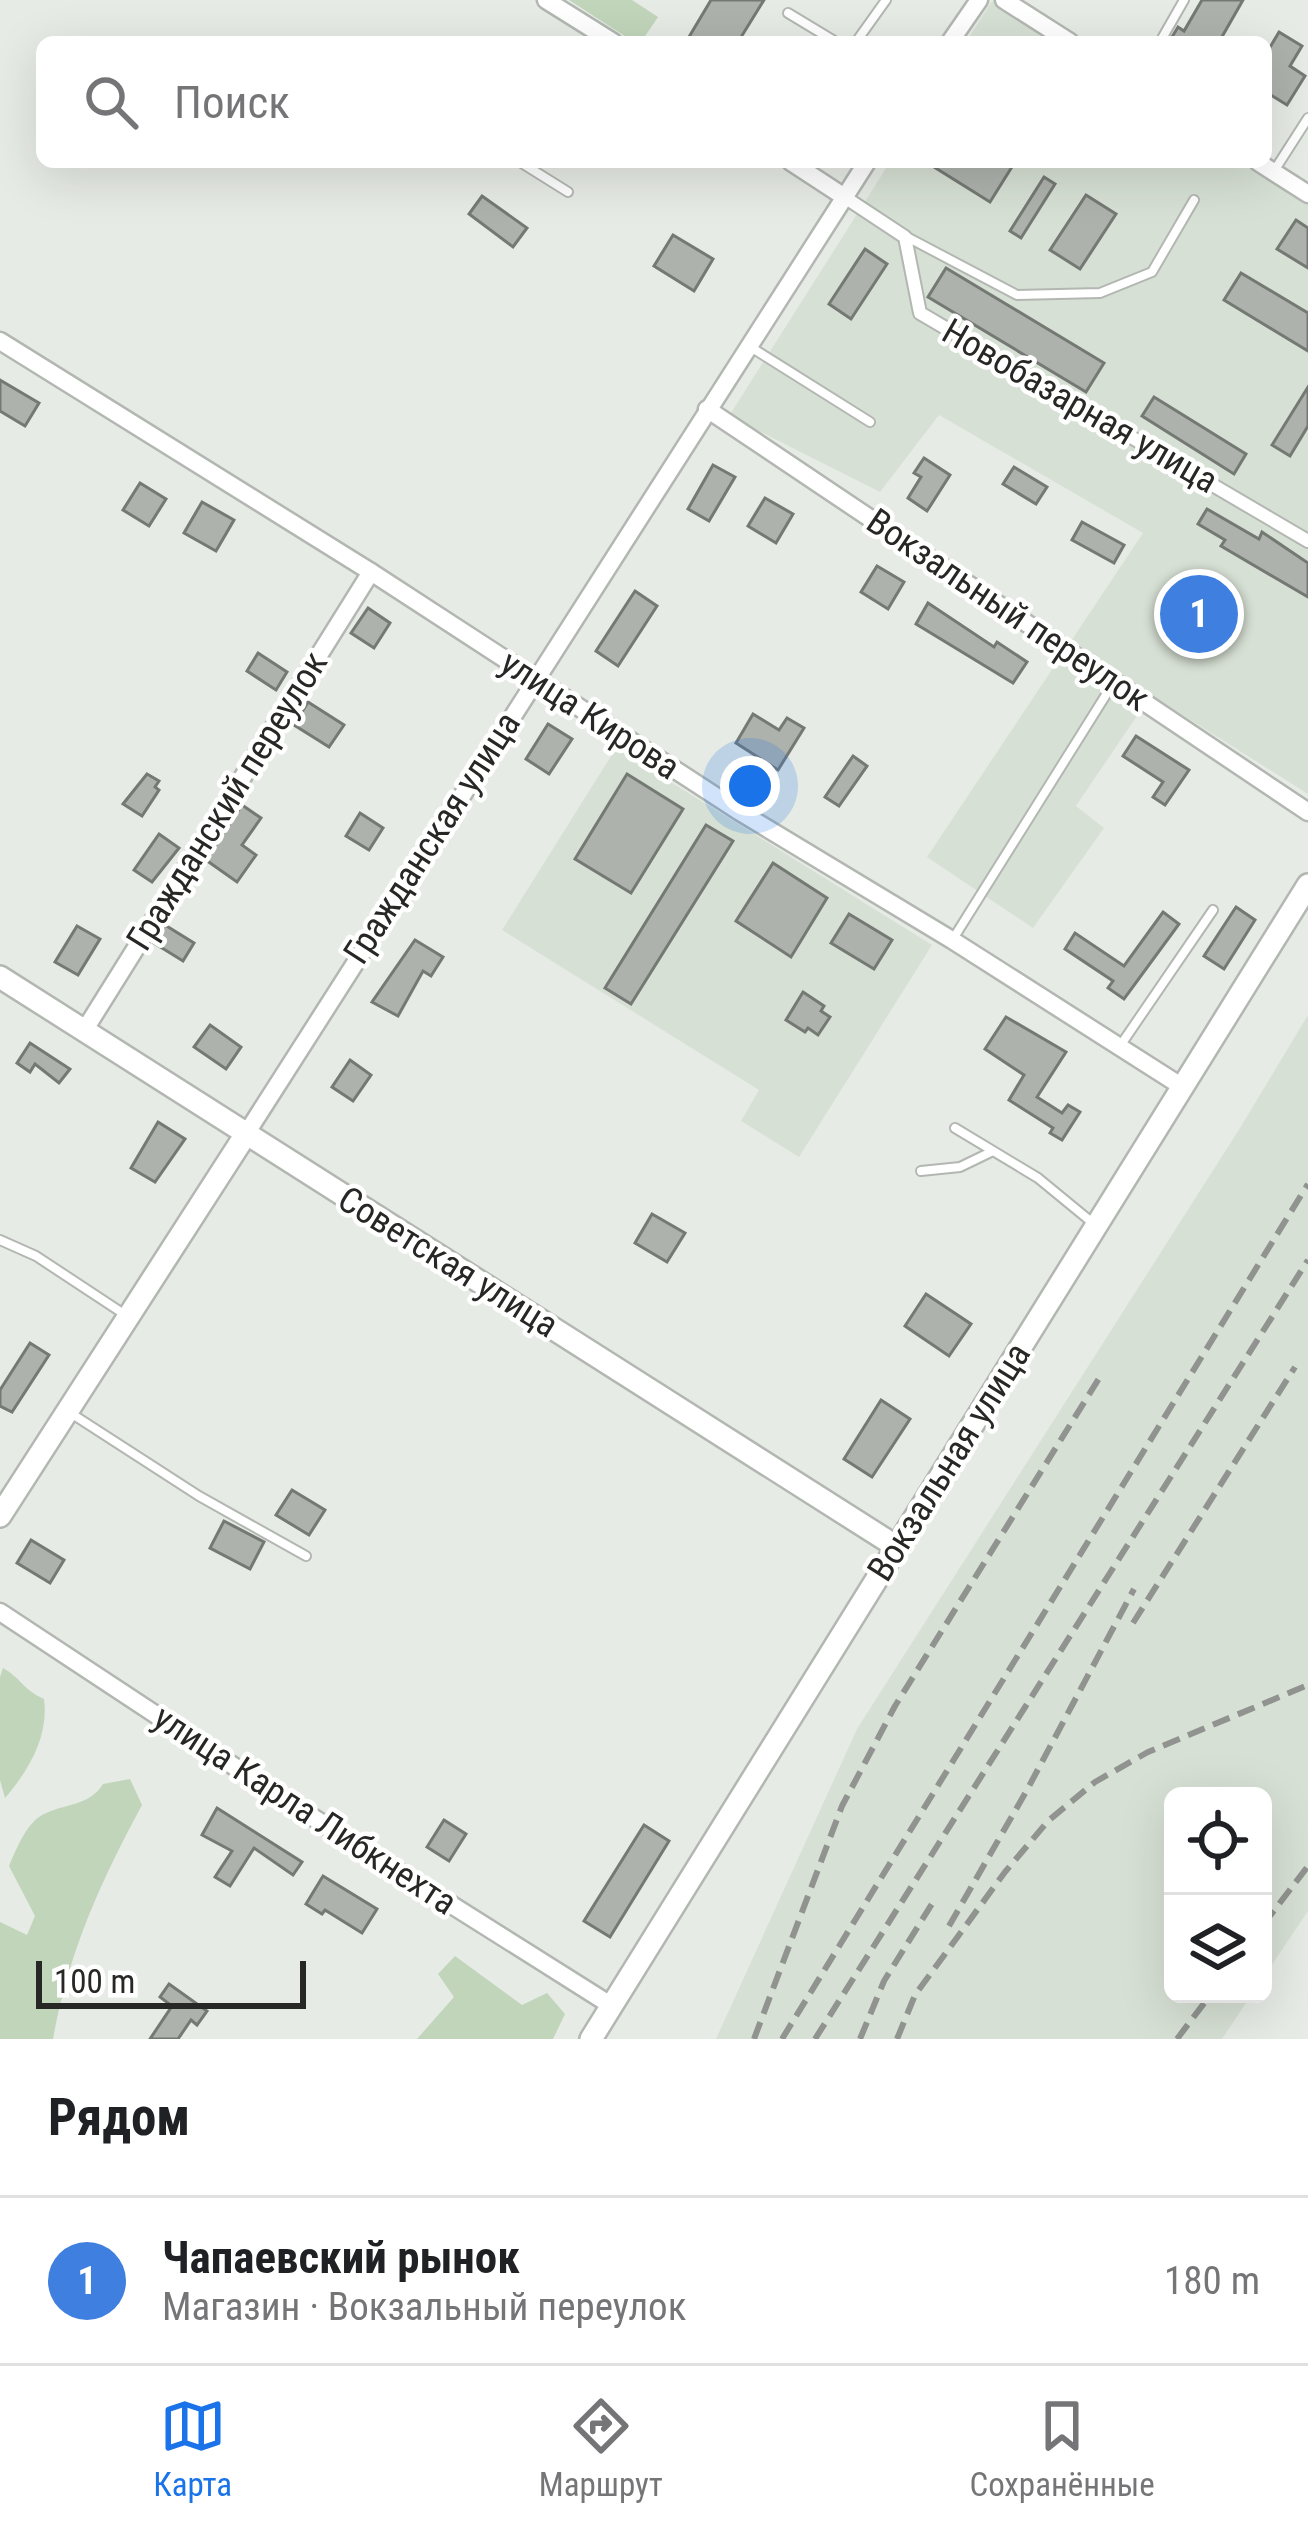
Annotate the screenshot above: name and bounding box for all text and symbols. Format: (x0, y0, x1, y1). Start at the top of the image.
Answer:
search box (36, 36, 1272, 168)
icon: search (78, 69, 144, 135)
text: Поиск (174, 76, 290, 129)
street label: Новобазарная улица (935, 310, 1225, 502)
street label: Вокзальный переулок (859, 500, 1157, 720)
pin: 1 (1160, 569, 1238, 659)
street label: улица Кирова (493, 642, 687, 788)
street label: Гражданский переулок (118, 644, 336, 958)
street label: Гражданская улица (335, 704, 529, 972)
your location (720, 756, 780, 816)
street label: Советская улица (330, 1178, 566, 1346)
street label: Вокзальная улица (859, 1335, 1039, 1589)
street label: улица Карла Либкнехта (146, 1696, 464, 1924)
map controls (1164, 1787, 1272, 2003)
button: locate (1164, 1787, 1272, 1895)
button: layers (1164, 1895, 1272, 2003)
scale bar (36, 1955, 306, 2008)
text: 100 m (54, 1962, 135, 2001)
text: Рядом (48, 2088, 190, 2147)
text: Чапаевский рынок (162, 2231, 520, 2284)
text: 1 (77, 2258, 97, 2304)
text: 180 m (1164, 2258, 1260, 2304)
text: Магазин · Вокзальный переулок (162, 2284, 686, 2330)
tab: Карта (153, 2393, 232, 2504)
tab: Маршрут (539, 2393, 663, 2504)
tab: Сохранённые (969, 2393, 1155, 2504)

